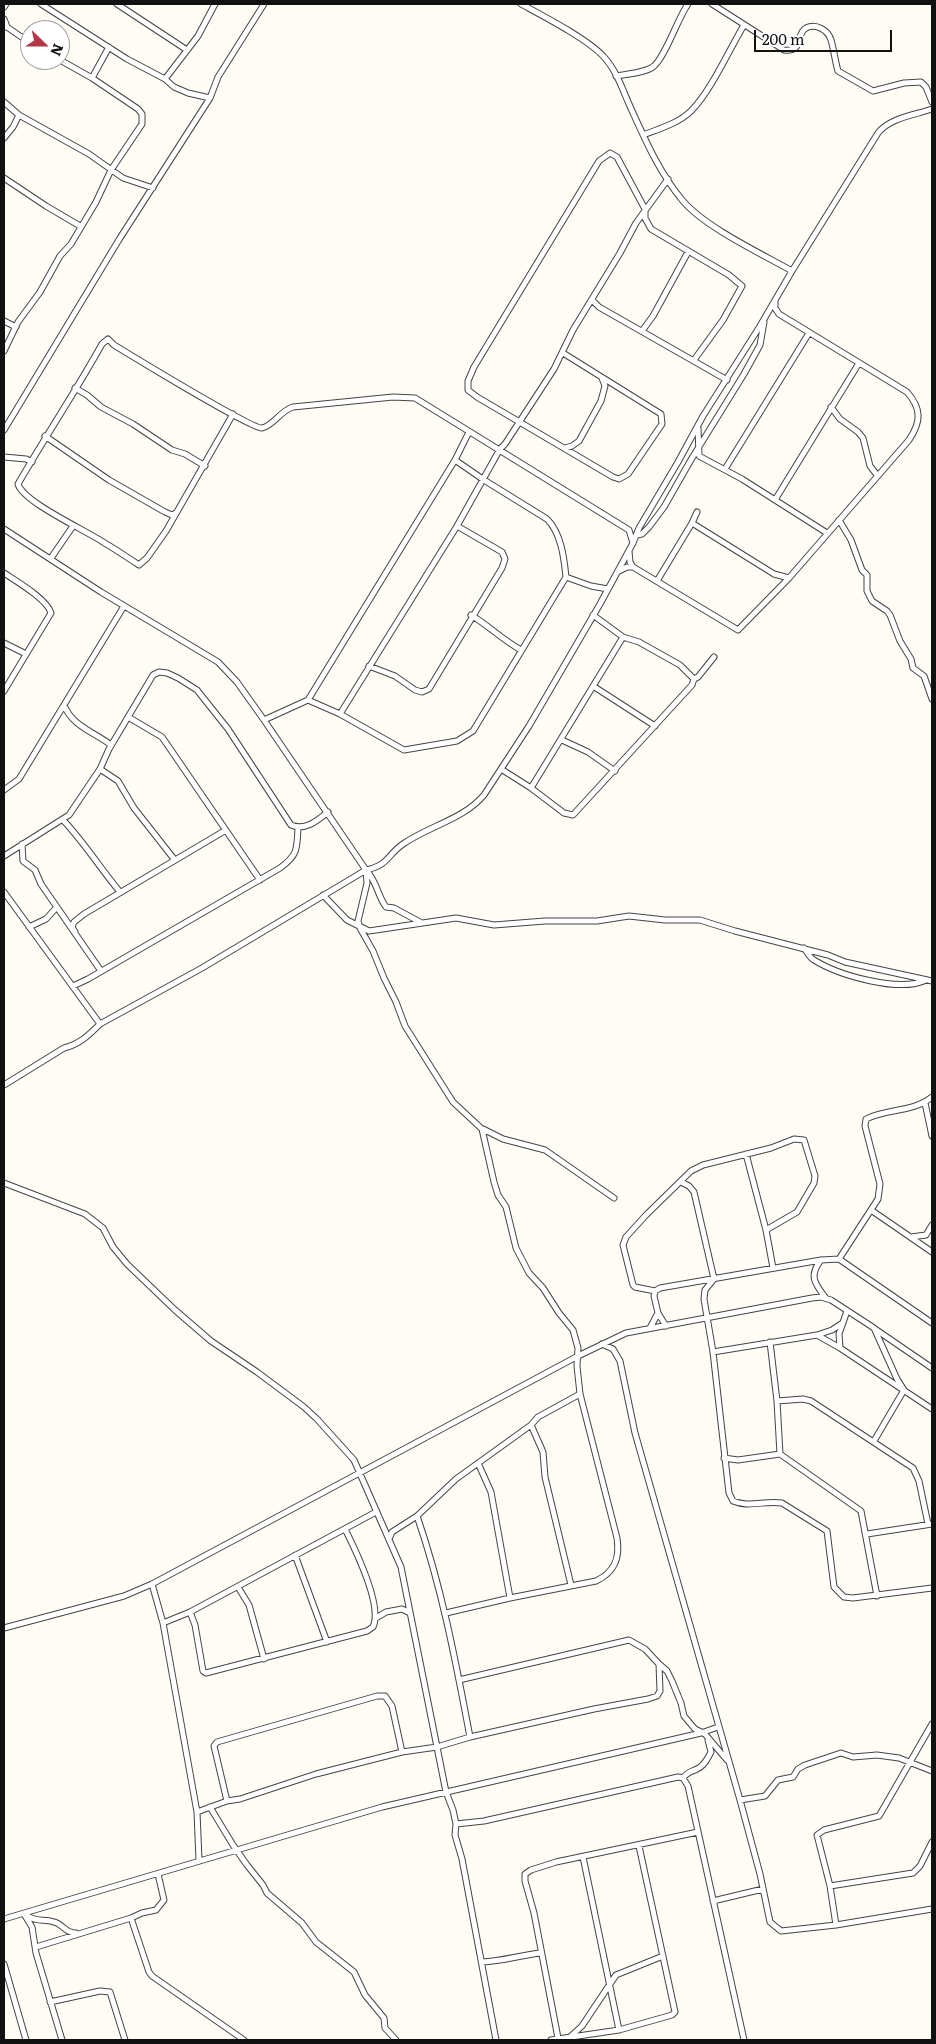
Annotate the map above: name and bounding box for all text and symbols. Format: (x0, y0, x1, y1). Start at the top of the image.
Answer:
north arrow (20, 20, 70, 70)
scale bar (756, 20, 894, 52)
text: 200 m (762, 27, 805, 50)
text: N (47, 41, 69, 59)

